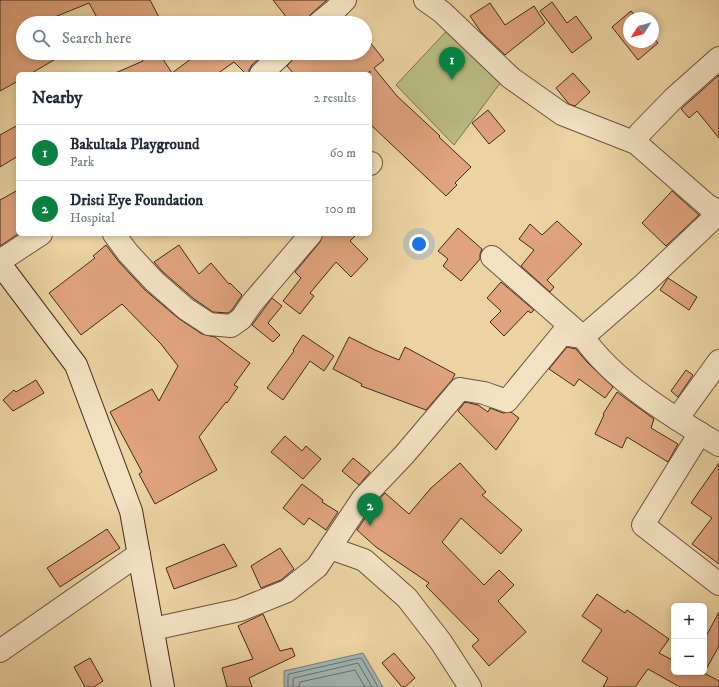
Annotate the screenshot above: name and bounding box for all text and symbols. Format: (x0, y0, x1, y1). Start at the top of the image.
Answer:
north arrow (623, 12, 659, 48)
search box (16, 16, 372, 60)
icon: search (30, 27, 52, 49)
text: Search here (62, 29, 131, 48)
pin: 1 (439, 47, 465, 80)
text: Nearby (32, 87, 82, 109)
text: 2 results (314, 90, 356, 106)
text: Bakultala Playground (70, 135, 199, 154)
text: 1 (43, 145, 47, 161)
text: 60 m (330, 145, 356, 161)
text: Park (70, 154, 94, 170)
text: Dristi Eye Foundation (70, 191, 203, 210)
text: 2 (42, 201, 48, 217)
text: 100 m (325, 201, 356, 217)
text: Hospital (70, 210, 115, 226)
your location (409, 234, 429, 254)
pin: 2 (357, 493, 383, 526)
map controls (671, 603, 707, 675)
button: + (671, 603, 707, 639)
button: − (671, 639, 707, 675)

